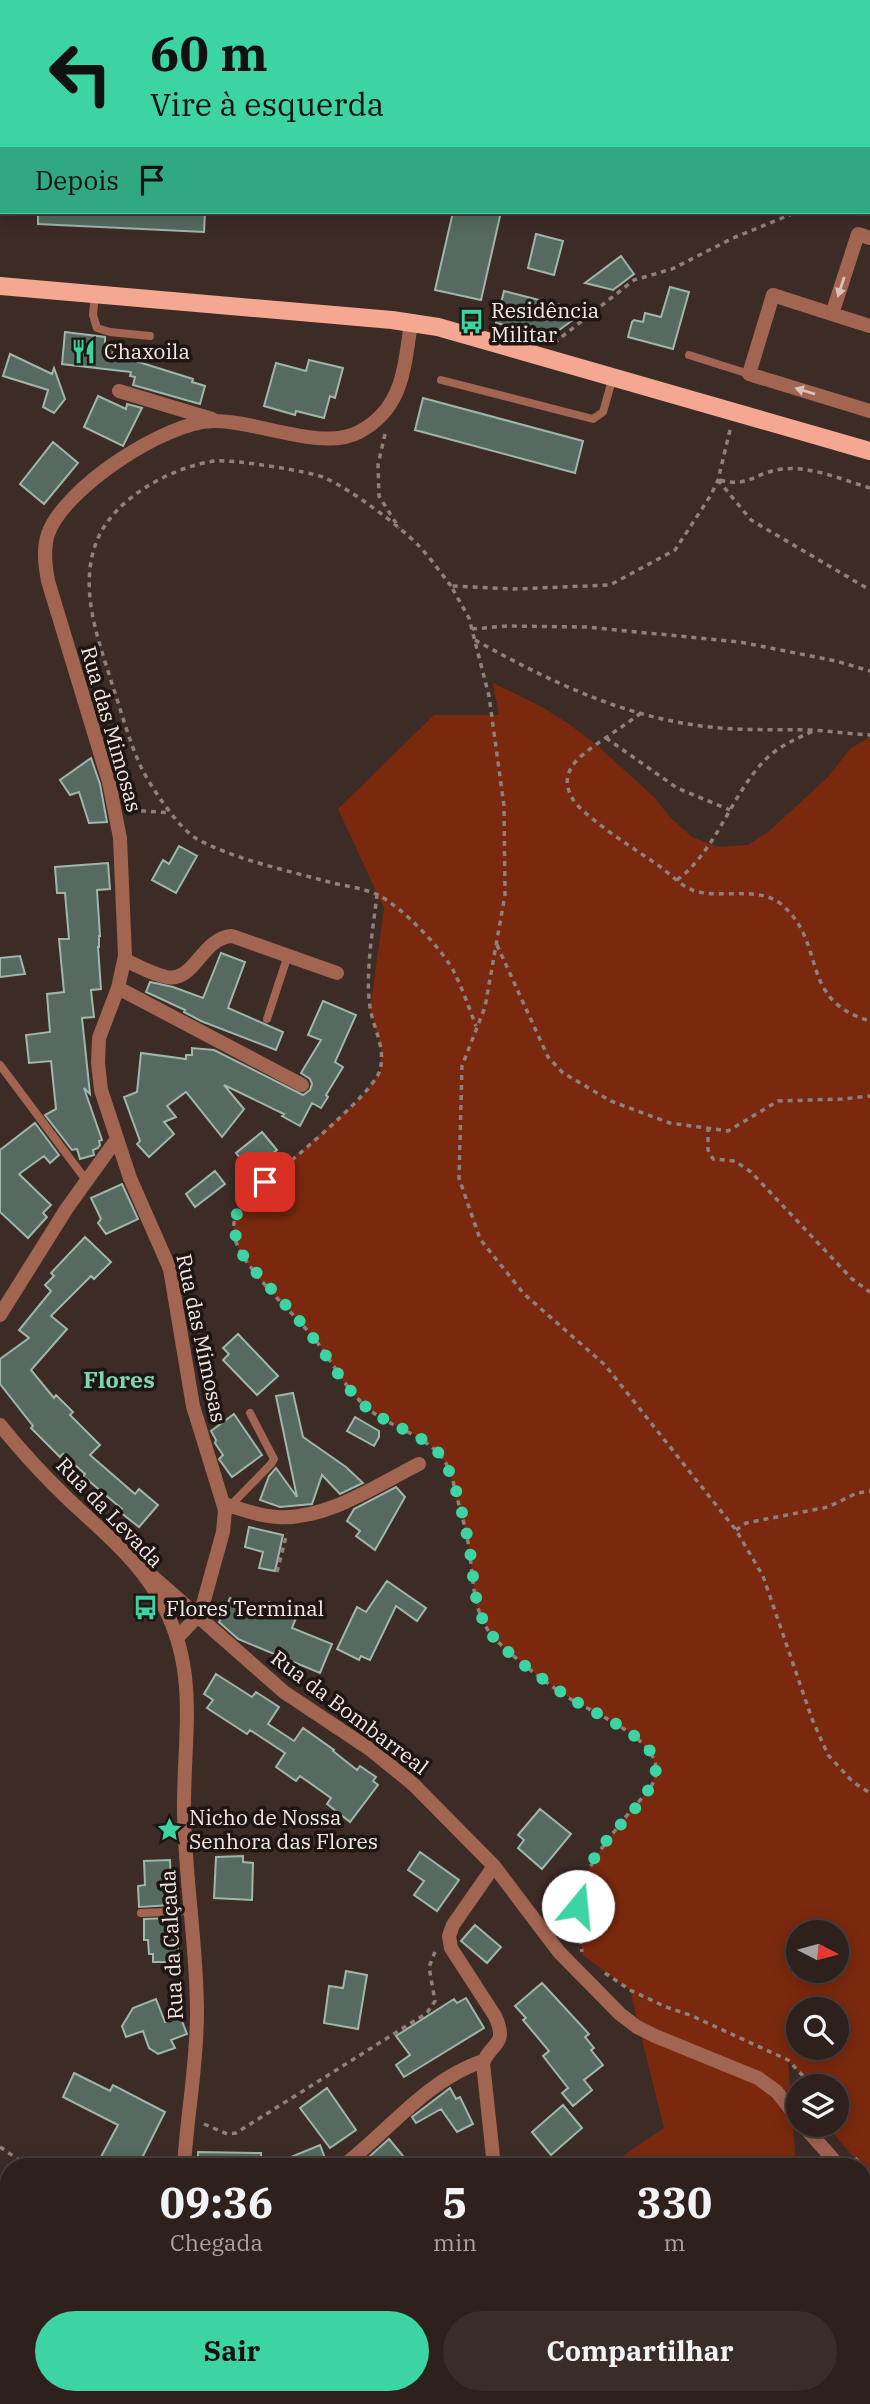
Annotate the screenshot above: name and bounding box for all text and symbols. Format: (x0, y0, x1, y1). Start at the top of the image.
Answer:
text: 60 m (150, 21, 268, 84)
icon: left (35, 28, 126, 119)
text: Vire à esquerda (150, 83, 384, 125)
icon: arrive (133, 161, 171, 199)
text: Depois (35, 163, 119, 197)
one-way arrow (835, 276, 846, 297)
place label: Residência Militar (491, 296, 599, 348)
bus stop icon: Residência Militar (457, 308, 485, 336)
restaurant icon: Chaxoila (70, 337, 98, 365)
place label: Chaxoila (104, 337, 190, 365)
one-way arrow (794, 385, 815, 395)
street label: Rua das Mimosas (75, 643, 149, 815)
pin (235, 1152, 295, 1212)
icon: arrive (246, 1163, 284, 1201)
street label: Rua das Mimosas (170, 1251, 234, 1425)
district label: Flores (83, 1364, 155, 1394)
street label: Rua da Levada (50, 1451, 170, 1573)
bus stop icon: Flores Terminal (132, 1594, 160, 1622)
place label: Flores Terminal (166, 1594, 324, 1622)
street label: Rua da Bombarreal (266, 1644, 434, 1780)
place label: Nicho de Nossa Senhora das Flores (189, 1803, 378, 1855)
place icon: Nicho de Nossa Senhora das Flores (155, 1815, 183, 1843)
street label: Rua da Calçada (153, 1869, 189, 2021)
position arrow (541, 1869, 615, 1943)
north arrow (786, 1920, 849, 1983)
map controls (786, 1920, 849, 2137)
button: search (786, 1997, 849, 2060)
button: layers (786, 2074, 849, 2137)
text: 09:36 (160, 2175, 273, 2230)
text: 5 (442, 2175, 468, 2230)
text: 330 (637, 2175, 712, 2230)
text: Chegada (170, 2227, 263, 2257)
text: min (433, 2227, 477, 2257)
text: m (663, 2227, 685, 2257)
button: Sair (35, 2311, 429, 2391)
button: Compartilhar (443, 2311, 837, 2391)

